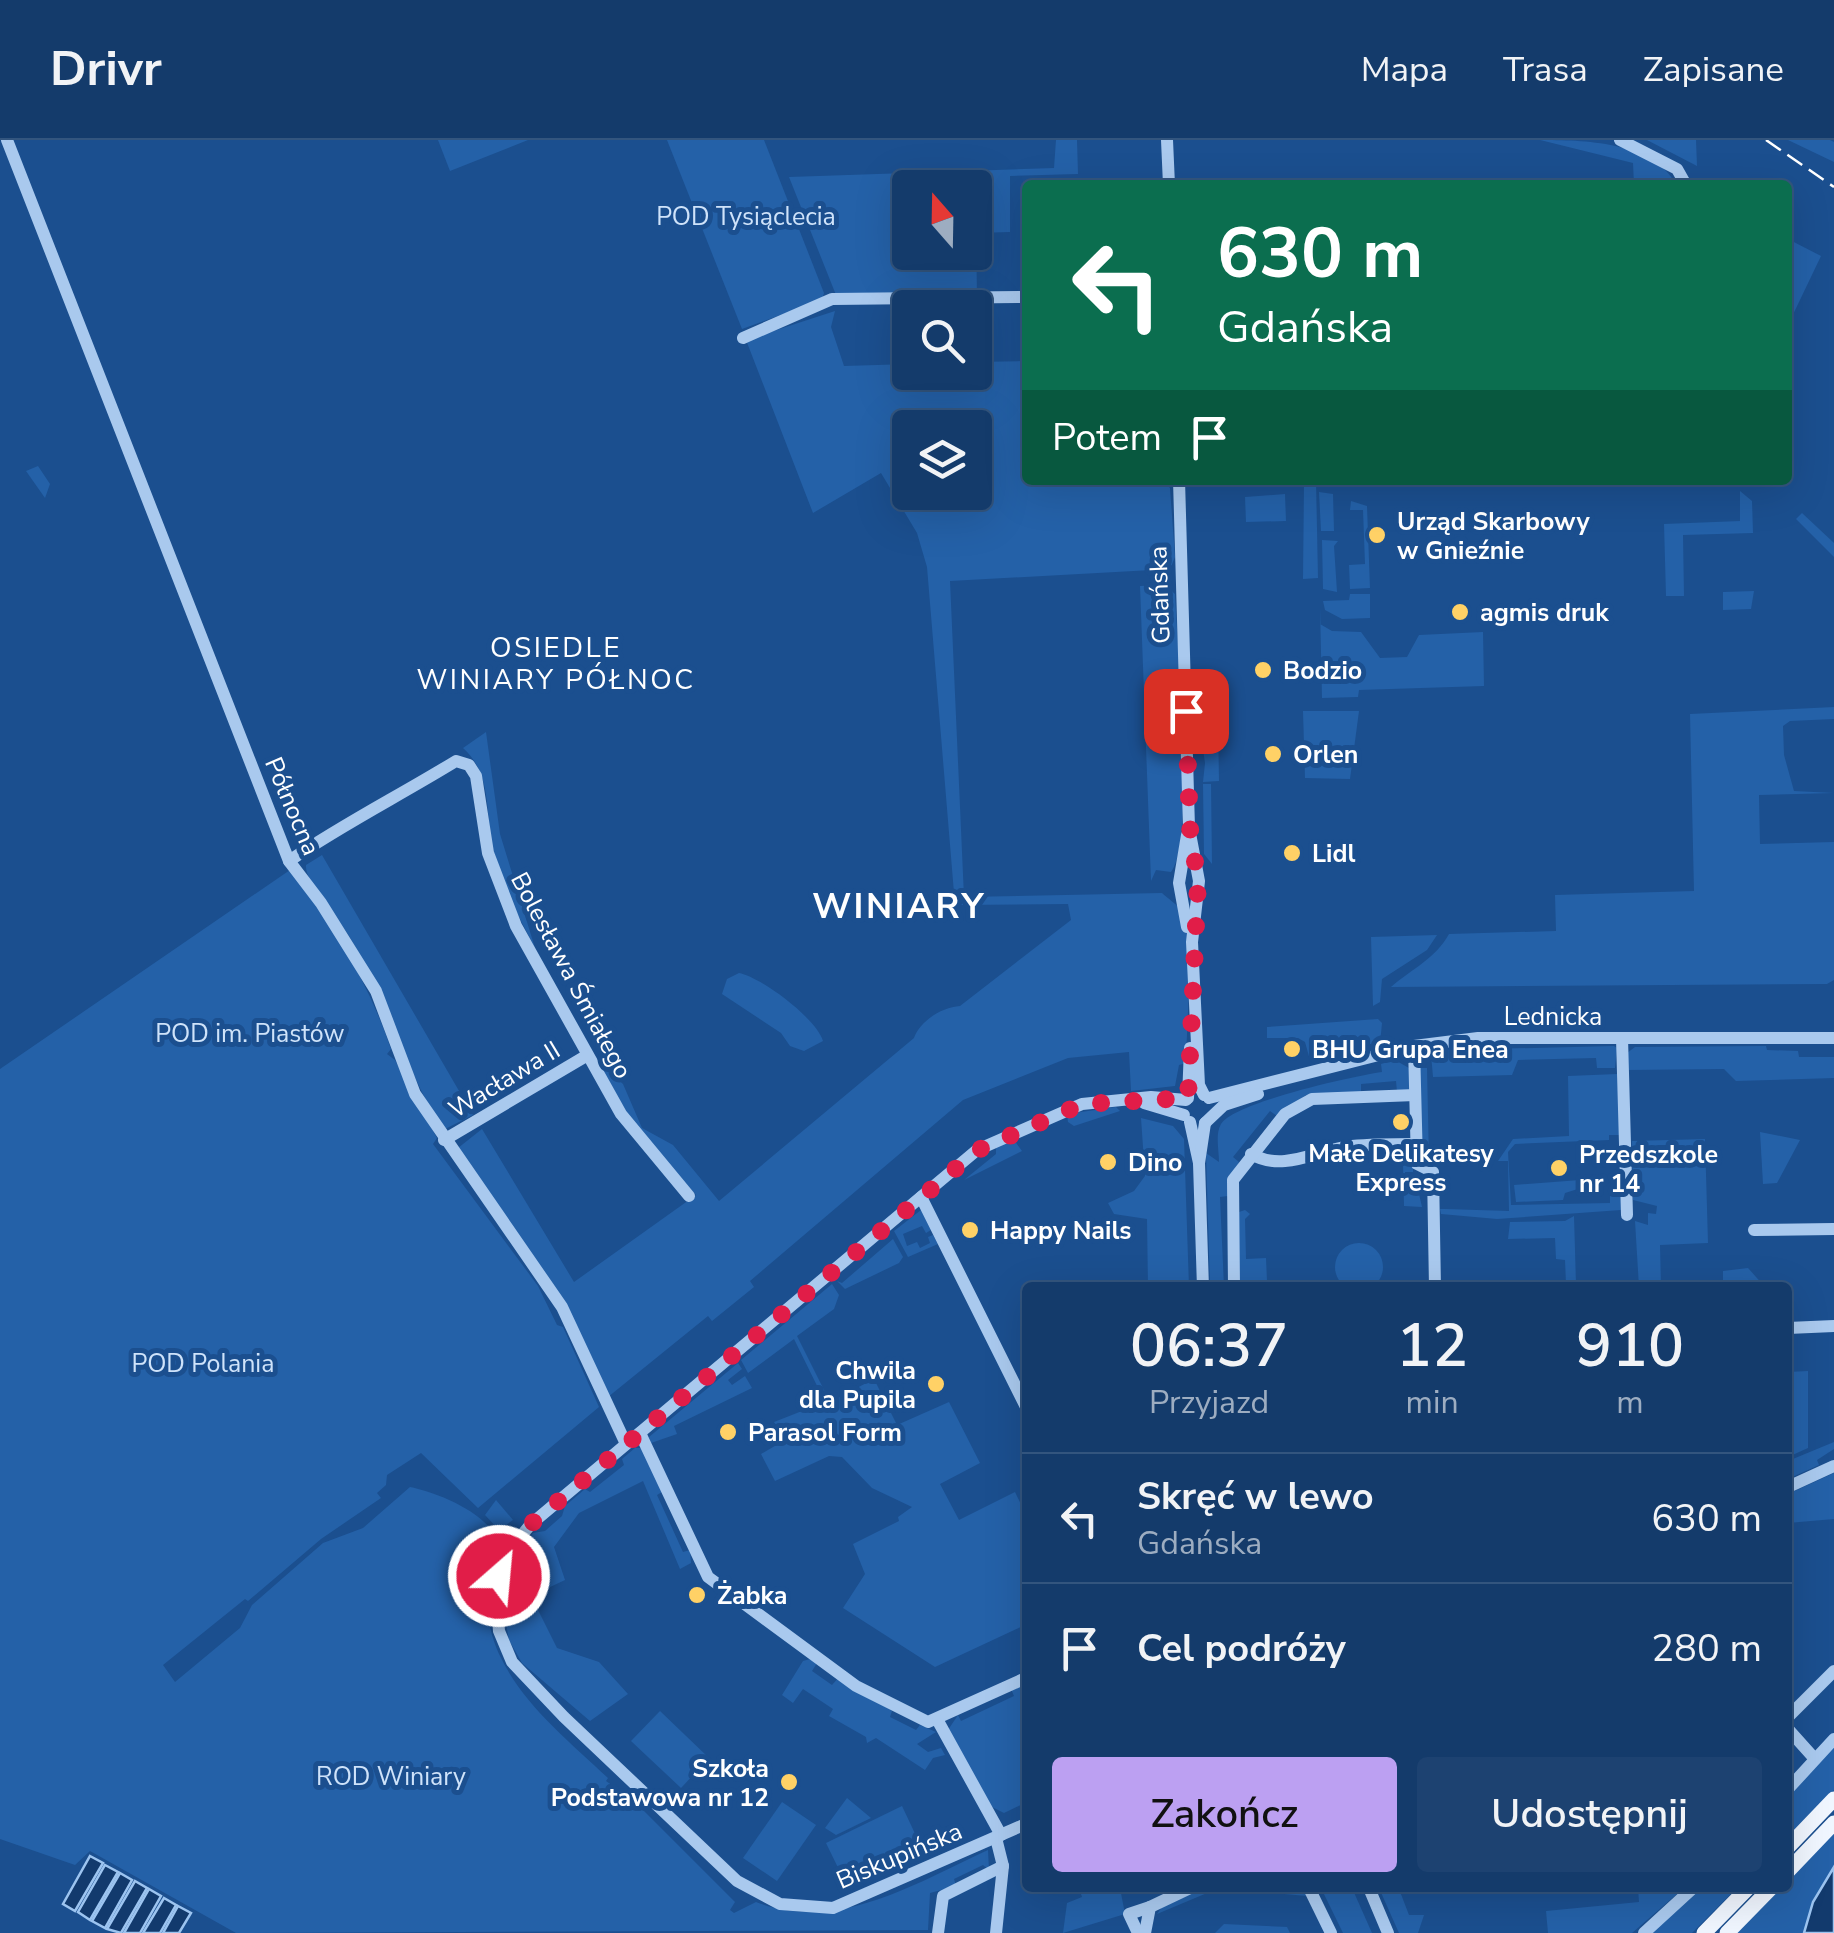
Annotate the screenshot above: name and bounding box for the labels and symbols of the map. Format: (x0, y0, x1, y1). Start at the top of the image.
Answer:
north arrow (892, 170, 992, 270)
park label: POD Tysiąclecia (656, 200, 836, 234)
place label: Urząd Skarbowy w Gnieźnie (1397, 505, 1591, 568)
marker: Urząd Skarbowy w Gnieźnie (1366, 524, 1388, 546)
street label: Gdańska (1141, 545, 1179, 644)
place label: agmis druk (1480, 596, 1609, 630)
marker: agmis druk (1449, 601, 1471, 623)
district label: OSIEDLE WINIARY PÓŁNOC (417, 629, 695, 699)
place label: Bodzio (1283, 654, 1362, 688)
marker: Bodzio (1252, 659, 1274, 681)
pin (1144, 669, 1229, 754)
place label: Orlen (1293, 738, 1358, 772)
marker: Orlen (1262, 743, 1284, 765)
street label: Północna (256, 752, 328, 861)
place label: Lidl (1312, 837, 1355, 871)
marker: Lidl (1281, 842, 1303, 864)
street label: Bolesława Śmiałego (502, 866, 640, 1085)
district label: WINIARY (812, 883, 986, 930)
street label: Lednicka (1504, 1000, 1602, 1034)
park label: POD im. Piastów (155, 1017, 345, 1051)
street label: Wacława II (442, 1033, 567, 1127)
place label: BHU Grupa Enea (1312, 1033, 1509, 1067)
marker: BHU Grupa Enea (1281, 1038, 1303, 1060)
marker: Małe Delikatesy Express (1390, 1111, 1412, 1133)
place label: Małe Delikatesy Express (1308, 1137, 1495, 1200)
place label: Przedszkole nr 14 (1579, 1138, 1718, 1201)
place label: Dino (1128, 1146, 1182, 1180)
marker: Dino (1097, 1151, 1119, 1173)
marker: Przedszkole nr 14 (1548, 1157, 1570, 1179)
place label: Happy Nails (990, 1214, 1131, 1248)
marker: Happy Nails (959, 1219, 981, 1241)
park label: POD Polania (132, 1347, 274, 1381)
place label: Chwila dla Pupila (799, 1354, 916, 1417)
marker: Chwila dla Pupila (925, 1373, 947, 1395)
place label: Parasol Form (748, 1416, 902, 1450)
marker: Parasol Form (717, 1421, 739, 1443)
position arrow (447, 1524, 551, 1628)
place label: Żabka (717, 1579, 788, 1613)
marker: Żabka (686, 1584, 708, 1606)
place label: Szkoła Podstawowa nr 12 (551, 1752, 769, 1815)
park label: ROD Winiary (316, 1760, 466, 1794)
marker: Szkoła Podstawowa nr 12 (778, 1771, 800, 1793)
street label: Biskupińska (831, 1814, 967, 1898)

